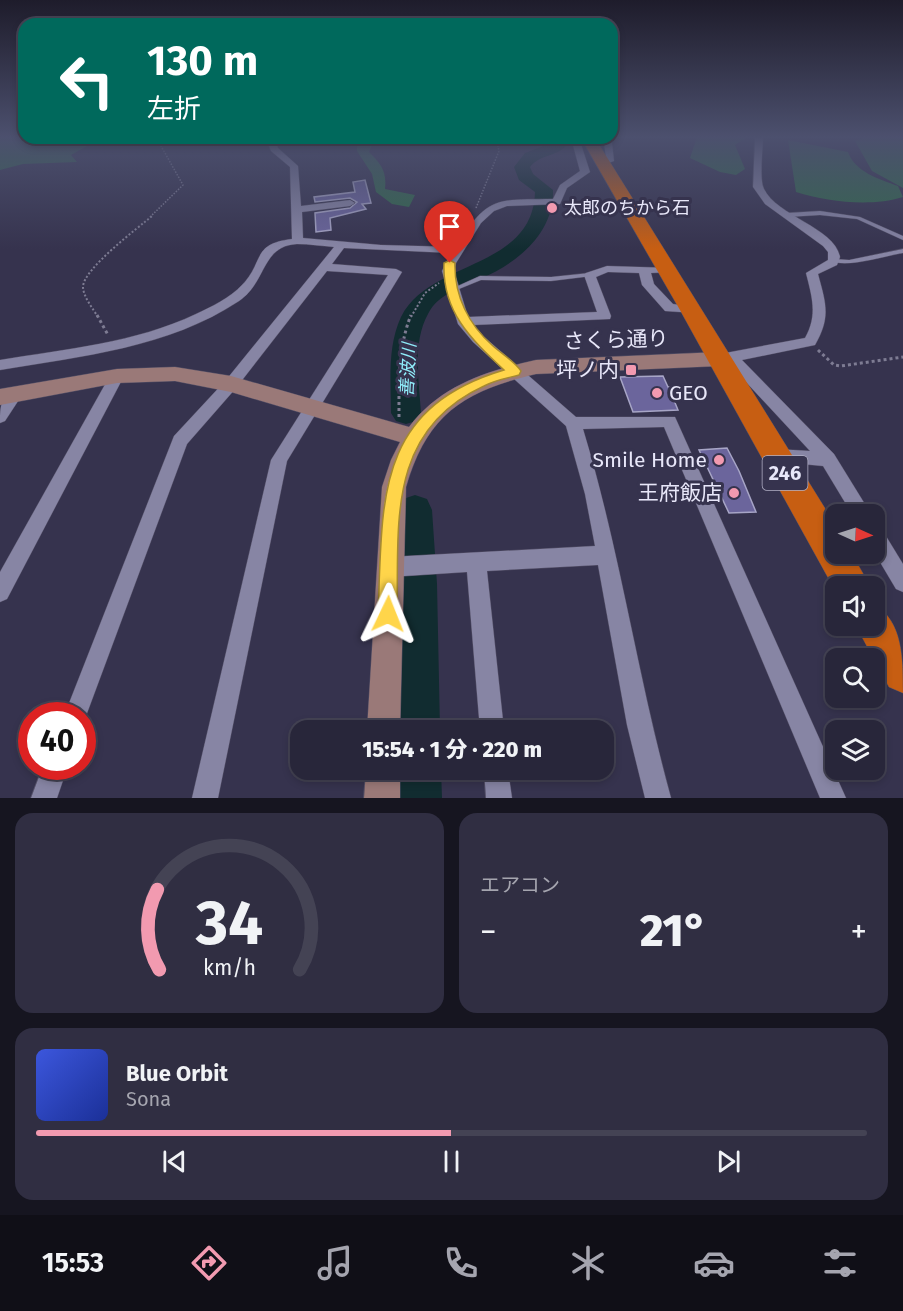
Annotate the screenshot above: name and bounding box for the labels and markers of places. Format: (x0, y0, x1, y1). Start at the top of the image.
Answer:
place label: 太郎のちから石 (564, 197, 690, 219)
pin (424, 201, 475, 263)
marker: 太郎のちから石 (545, 201, 559, 215)
place label: 坪ノ内 (556, 357, 619, 383)
marker: 坪ノ内 (624, 363, 638, 377)
place label: GEO (669, 380, 708, 406)
marker: GEO (650, 386, 664, 400)
place label: Smile Home (593, 447, 707, 473)
marker: Smile Home (712, 453, 726, 467)
place label: 王府飯店 (638, 480, 722, 506)
marker: 王府飯店 (727, 486, 741, 500)

